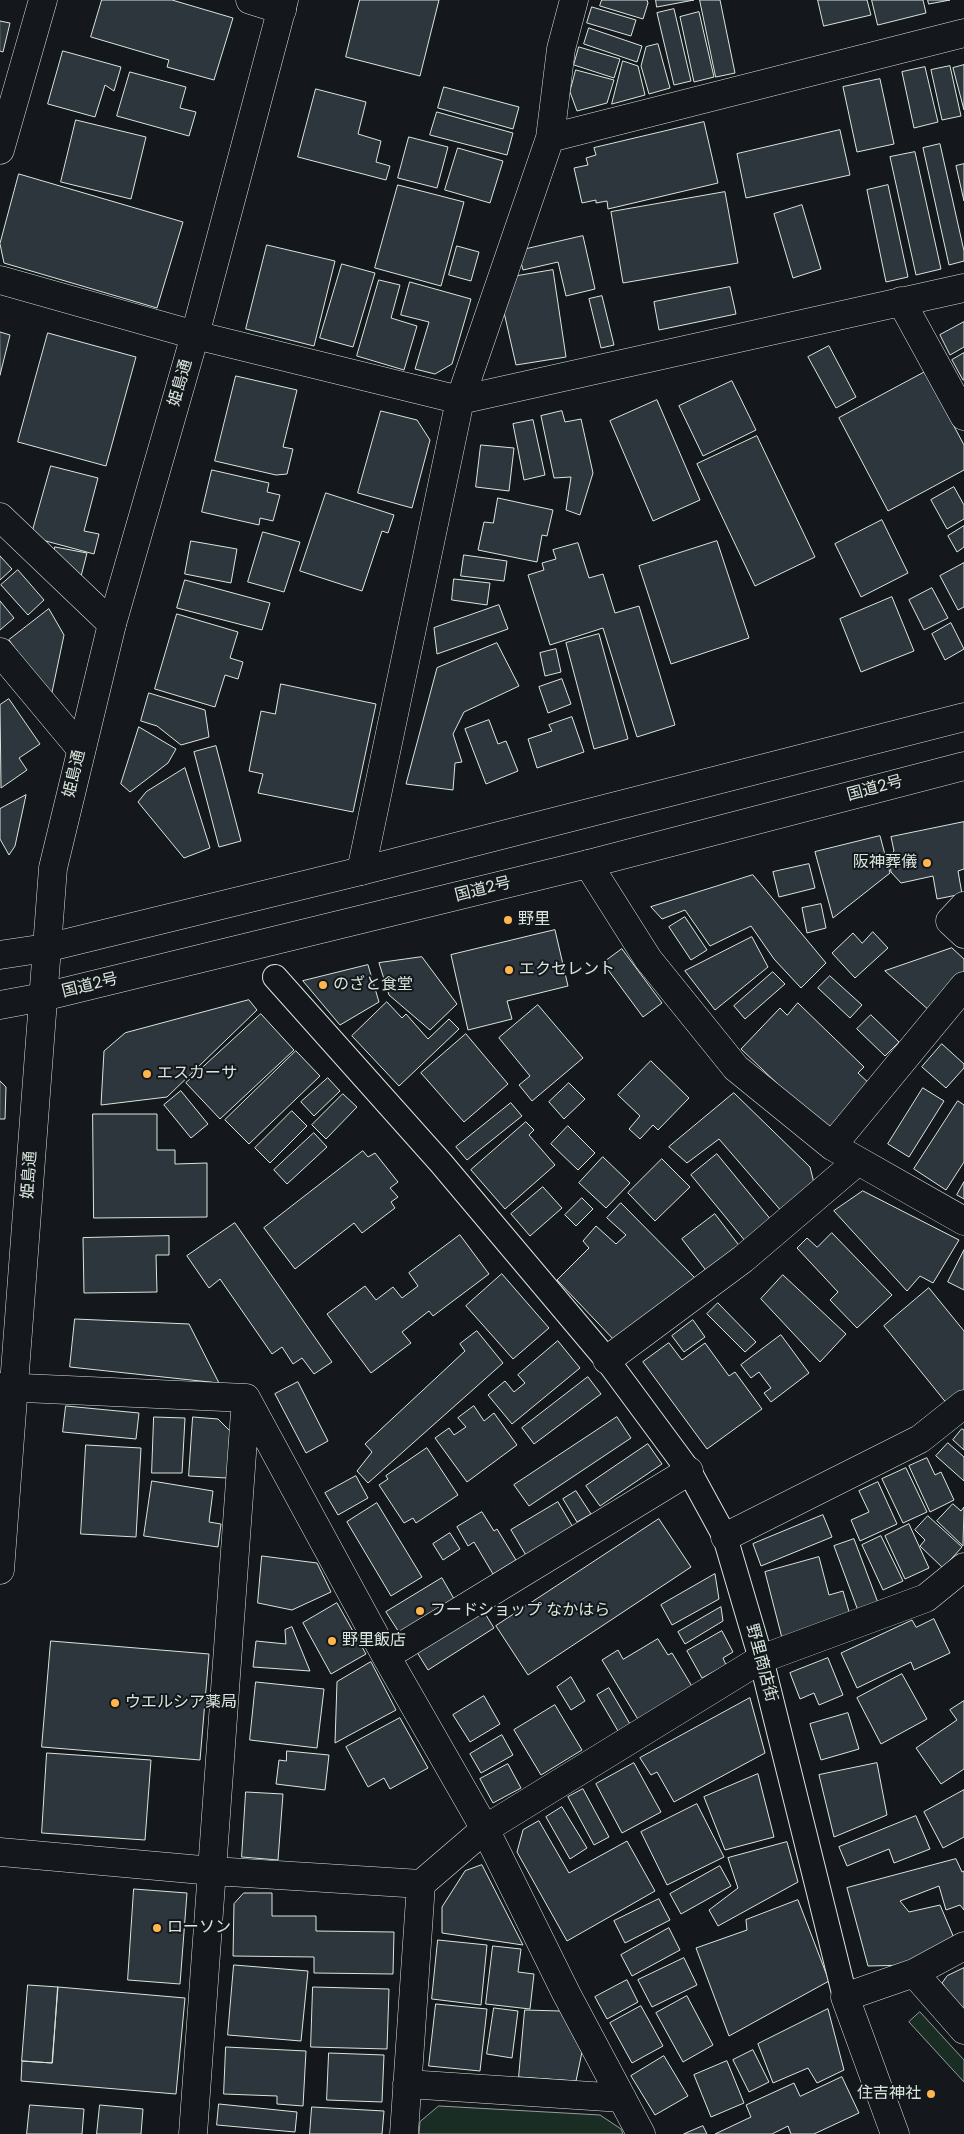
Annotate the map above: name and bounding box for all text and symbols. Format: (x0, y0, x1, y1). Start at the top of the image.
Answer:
street label: 姫島通 (165, 357, 197, 409)
street label: 姫島通 (60, 748, 90, 800)
street label: 国道2号 (845, 772, 905, 806)
place label: 阪神葬儀 (853, 853, 917, 873)
marker: 阪神葬儀 (921, 857, 933, 869)
street label: 国道2号 (453, 874, 513, 906)
place label: 野里 (518, 910, 550, 930)
marker: 野里 (502, 914, 514, 926)
place label: エクセレント (519, 960, 615, 980)
marker: エクセレント (503, 964, 515, 976)
street label: 国道2号 (60, 970, 120, 1002)
place label: のざと食堂 (333, 975, 413, 995)
marker: のざと食堂 (317, 979, 329, 991)
place label: エスカーサ (157, 1064, 237, 1084)
marker: エスカーサ (141, 1068, 153, 1080)
street label: 姫島通 (19, 1150, 41, 1200)
place label: フードショップ なかはら (430, 1601, 610, 1621)
marker: フードショップ なかはら (414, 1605, 426, 1617)
street label: 野里商店街 (741, 1622, 781, 1704)
place label: 野里飯店 (342, 1631, 406, 1651)
marker: 野里飯店 (326, 1635, 338, 1647)
place label: ウエルシア薬局 (125, 1693, 237, 1713)
marker: ウエルシア薬局 (109, 1697, 121, 1709)
place label: ローソン (167, 1918, 231, 1938)
marker: ローソン (151, 1922, 163, 1934)
place label: 住吉神社 (857, 2084, 921, 2104)
marker: 住吉神社 (925, 2088, 937, 2100)

